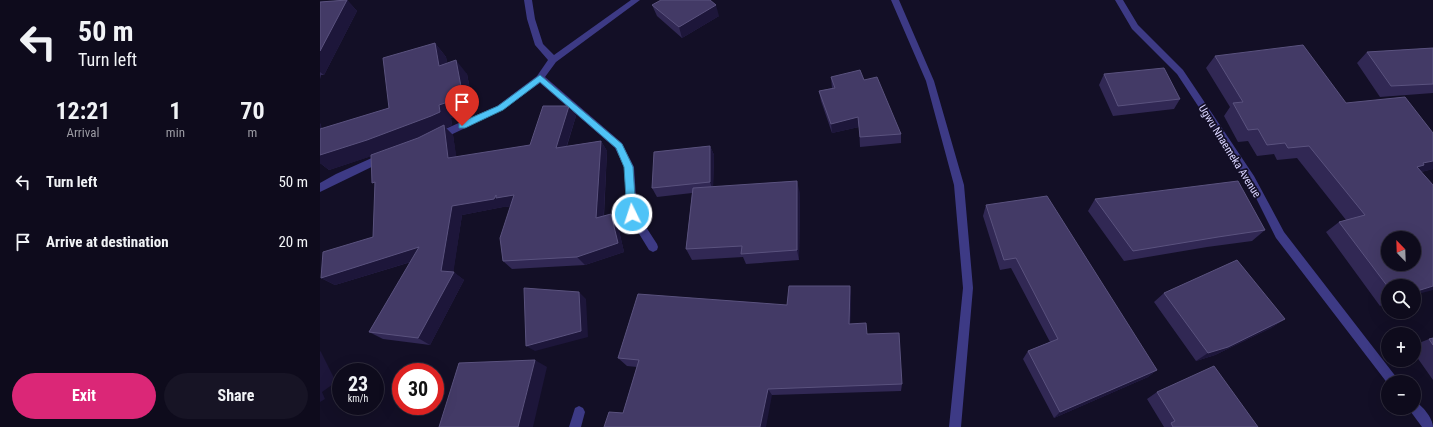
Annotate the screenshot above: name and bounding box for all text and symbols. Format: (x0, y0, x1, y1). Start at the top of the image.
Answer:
text: 50 m (78, 15, 134, 48)
icon: left (12, 16, 64, 68)
text: Turn left (78, 49, 137, 70)
pin (445, 85, 479, 126)
icon: arrive (451, 91, 473, 113)
text: 12:21 (55, 97, 110, 125)
text: 1 (169, 97, 181, 125)
text: 70 (240, 97, 265, 125)
street label: Ugwu Nnaemeka Avenue (1196, 102, 1263, 200)
text: Arrival (66, 125, 99, 140)
text: min (166, 125, 185, 140)
text: m (248, 125, 257, 140)
icon: left (12, 171, 34, 193)
text: Turn left (46, 173, 97, 191)
text: 50 m (278, 173, 308, 191)
position arrow (611, 193, 653, 235)
icon: arrive (12, 231, 34, 253)
north arrow (1381, 231, 1421, 271)
map controls (1381, 231, 1421, 415)
text: Arrive at destination (46, 233, 169, 251)
text: 20 m (278, 233, 308, 251)
button: search (1381, 279, 1421, 319)
button: + (1381, 327, 1421, 367)
speed limit sign: 30 (392, 363, 444, 415)
text: 23 (348, 372, 368, 396)
button: Exit (12, 373, 156, 419)
button: Share (164, 373, 308, 419)
button: − (1381, 375, 1421, 415)
text: km/h (348, 393, 368, 404)

